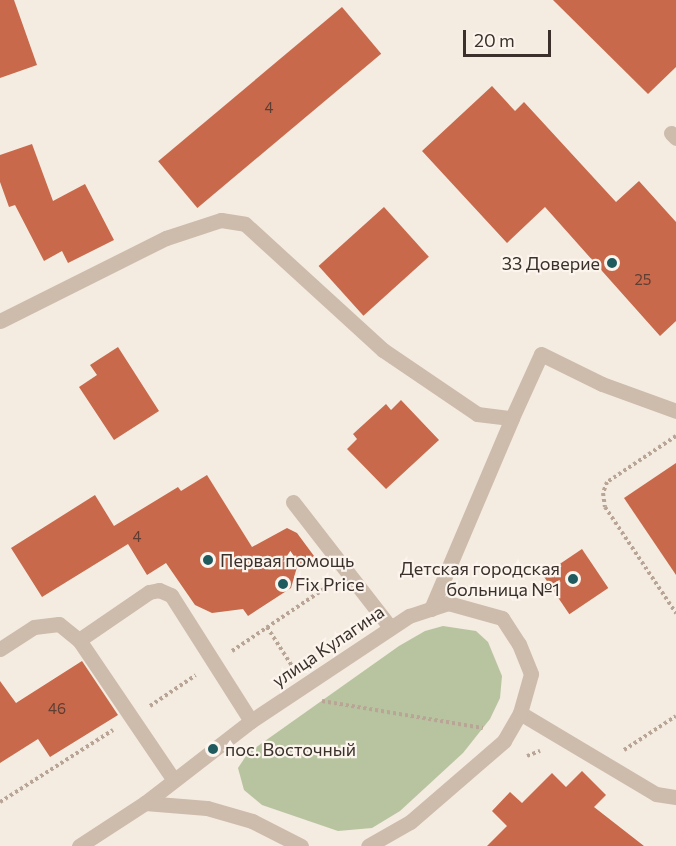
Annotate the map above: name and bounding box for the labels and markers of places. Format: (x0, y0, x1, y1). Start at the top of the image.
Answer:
place label: 33 Доверие (502, 252, 600, 274)
marker: 33 Доверие (605, 256, 619, 270)
place label: Первая помощь (220, 549, 354, 571)
marker: Первая помощь (201, 553, 215, 567)
place label: Детская городская больница №1 (400, 558, 560, 600)
marker: Детская городская больница №1 (564, 570, 582, 588)
place label: Fix Price (295, 573, 364, 595)
marker: Fix Price (276, 577, 290, 591)
place label: пос. Восточный (225, 738, 356, 760)
marker: пос. Восточный (206, 742, 220, 756)

